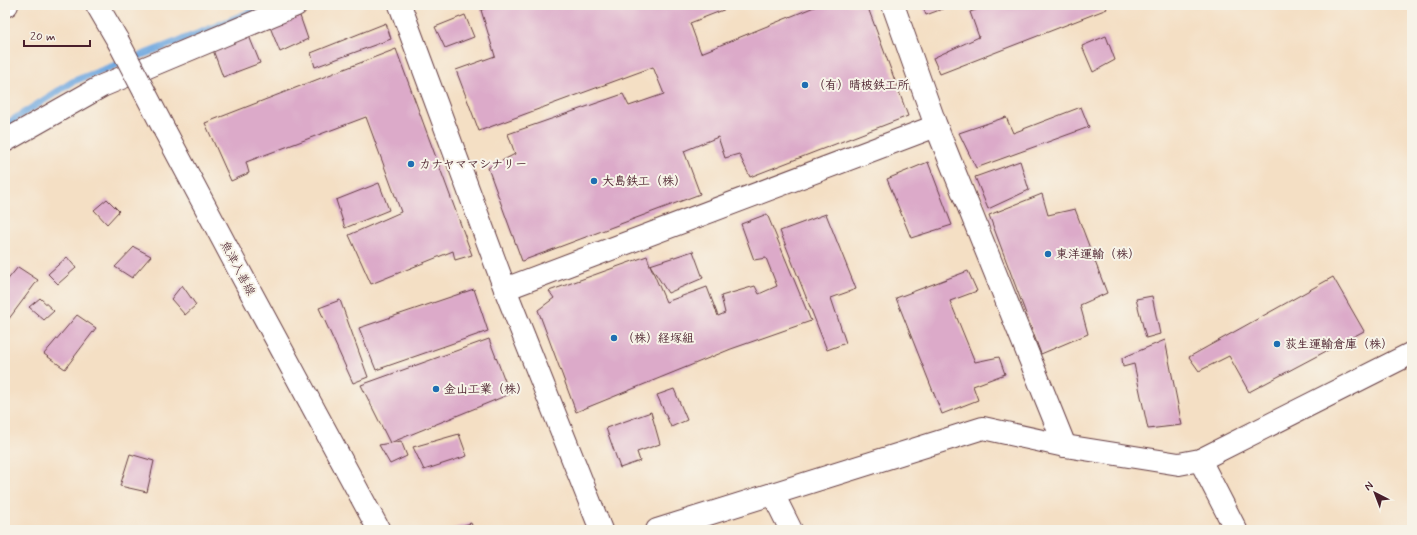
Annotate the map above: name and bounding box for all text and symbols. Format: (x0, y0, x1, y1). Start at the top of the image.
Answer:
scale bar (24, 22, 90, 48)
text: 20 m (30, 29, 56, 45)
place label: （有）晴柀鉄工所 (813, 78, 910, 94)
marker: （有）晴柀鉄工所 (800, 80, 810, 90)
place label: カナヤママシナリー (419, 157, 527, 173)
marker: カナヤママシナリー (406, 159, 416, 169)
place label: 大島鉄工（株） (602, 174, 686, 190)
marker: 大島鉄工（株） (589, 176, 599, 186)
street label: 魚津入善線 (216, 238, 258, 299)
place label: 東洋運輸（株） (1056, 247, 1140, 263)
marker: 東洋運輸（株） (1043, 249, 1053, 259)
place label: （株）経塚組 (622, 331, 694, 347)
marker: （株）経塚組 (609, 333, 619, 343)
place label: 荻生運輸倉庫（株） (1285, 337, 1393, 353)
marker: 荻生運輸倉庫（株） (1272, 339, 1282, 349)
place label: 金山工業（株） (444, 382, 528, 398)
marker: 金山工業（株） (431, 384, 441, 394)
north arrow (1355, 473, 1395, 513)
text: N (1362, 479, 1376, 494)

